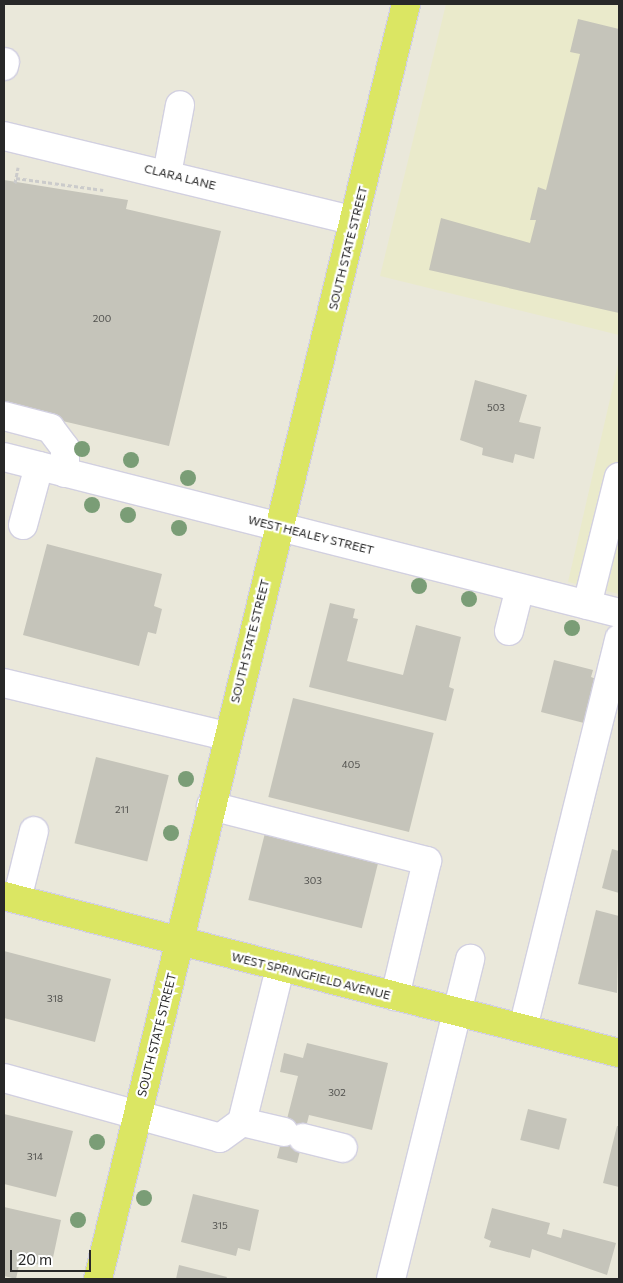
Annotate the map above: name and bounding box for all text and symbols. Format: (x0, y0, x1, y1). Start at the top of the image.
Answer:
street label: CLARA LANE (143, 161, 217, 193)
street label: SOUTH STATE STREET (326, 185, 370, 311)
house number: 200 (93, 313, 111, 325)
house number: 503 (487, 402, 505, 414)
street label: WEST HEALEY STREET (247, 512, 375, 558)
street label: SOUTH STATE STREET (228, 578, 272, 704)
house number: 405 (342, 759, 360, 771)
house number: 211 (115, 804, 129, 816)
house number: 303 (304, 875, 322, 887)
street label: WEST SPRINGFIELD AVENUE (230, 949, 392, 1003)
street label: SOUTH STATE STREET (135, 972, 179, 1098)
house number: 318 (47, 993, 63, 1005)
house number: 302 (328, 1087, 346, 1099)
house number: 314 (27, 1151, 43, 1163)
house number: 315 (212, 1220, 228, 1232)
scale bar (12, 1240, 94, 1272)
text: 20 m (18, 1250, 52, 1268)

